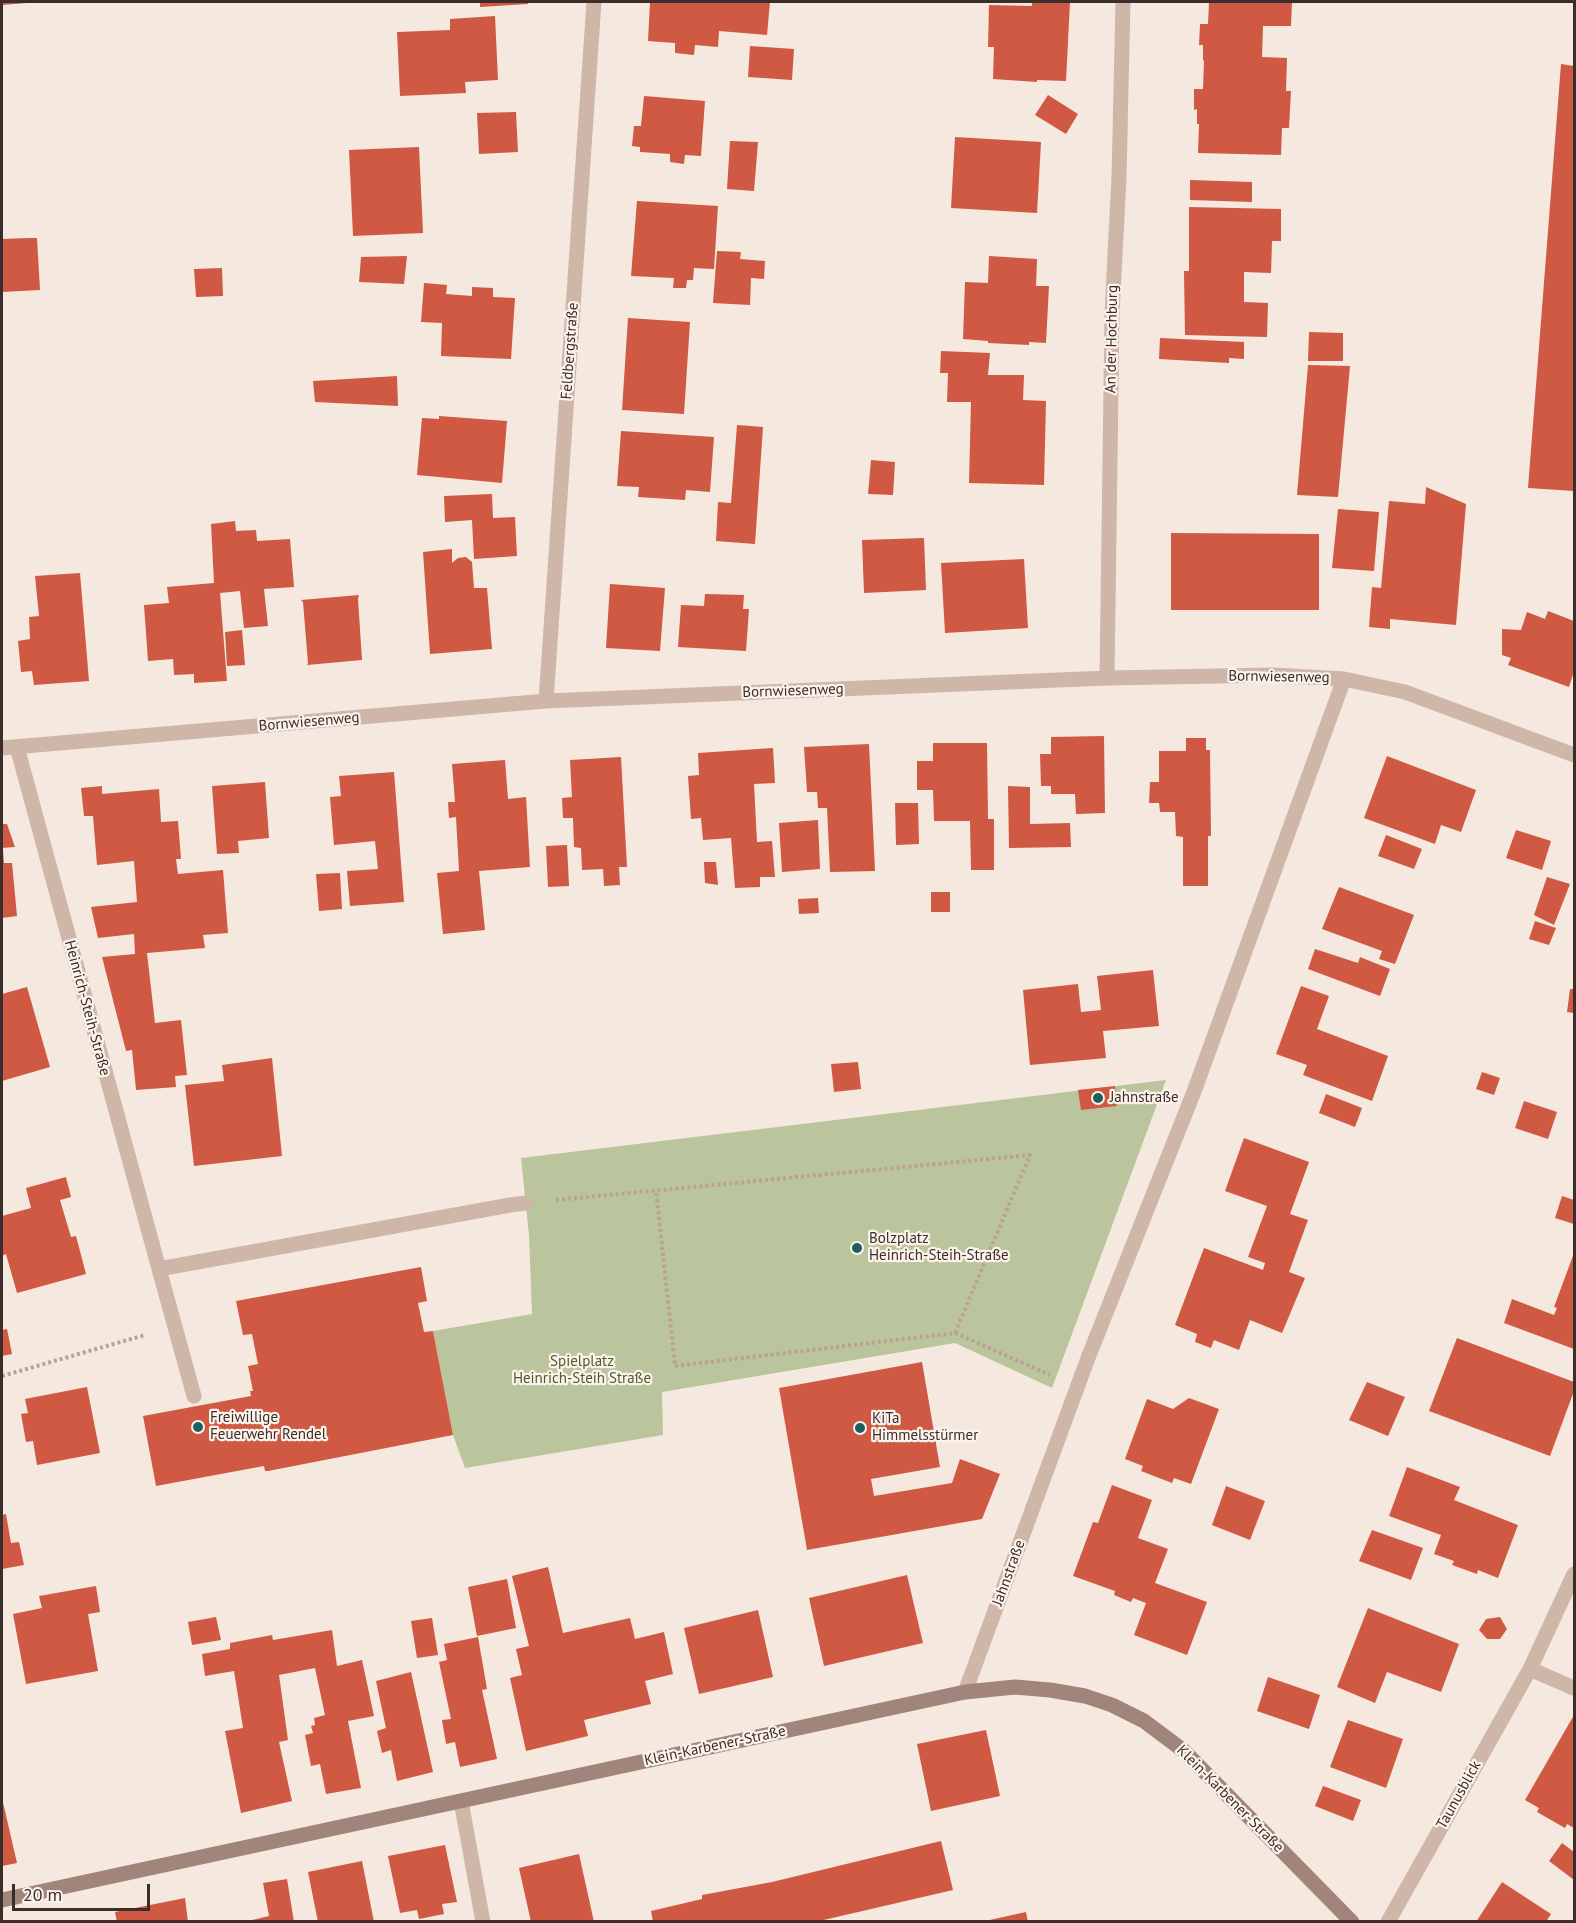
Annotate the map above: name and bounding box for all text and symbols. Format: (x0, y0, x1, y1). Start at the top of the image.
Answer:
street label: An der Hochburg (1102, 285, 1122, 393)
street label: Feldbergstraße (558, 302, 582, 400)
street label: Bornwiesenweg (1228, 667, 1330, 687)
street label: Bornwiesenweg (742, 680, 844, 702)
street label: Bornwiesenweg (258, 709, 360, 735)
street label: Heinrich-Steih-Straße (60, 938, 114, 1078)
place label: Jahnstraße (1110, 1089, 1179, 1107)
marker: Jahnstraße (1091, 1091, 1105, 1105)
place label: Bolzplatz Heinrich-Steih-Straße (869, 1230, 1009, 1265)
marker: Bolzplatz Heinrich-Steih-Straße (850, 1241, 864, 1255)
park label: Spielplatz Heinrich-Steih Straße (513, 1353, 651, 1388)
place label: Freiwillige Feuerwehr Rendel (210, 1409, 326, 1444)
place label: KiTa Himmelsstürmer (872, 1410, 978, 1445)
marker: Freiwillige Feuerwehr Rendel (191, 1420, 205, 1434)
marker: KiTa Himmelsstürmer (853, 1421, 867, 1435)
street label: Jahnstraße (989, 1538, 1029, 1608)
street label: Klein-Karbener-Straße (643, 1722, 787, 1770)
street label: Klein-Karbener-Straße (1173, 1742, 1287, 1856)
street label: Taunusblick (1433, 1758, 1485, 1832)
scale bar (15, 1872, 153, 1910)
text: 20 m (23, 1883, 62, 1906)

